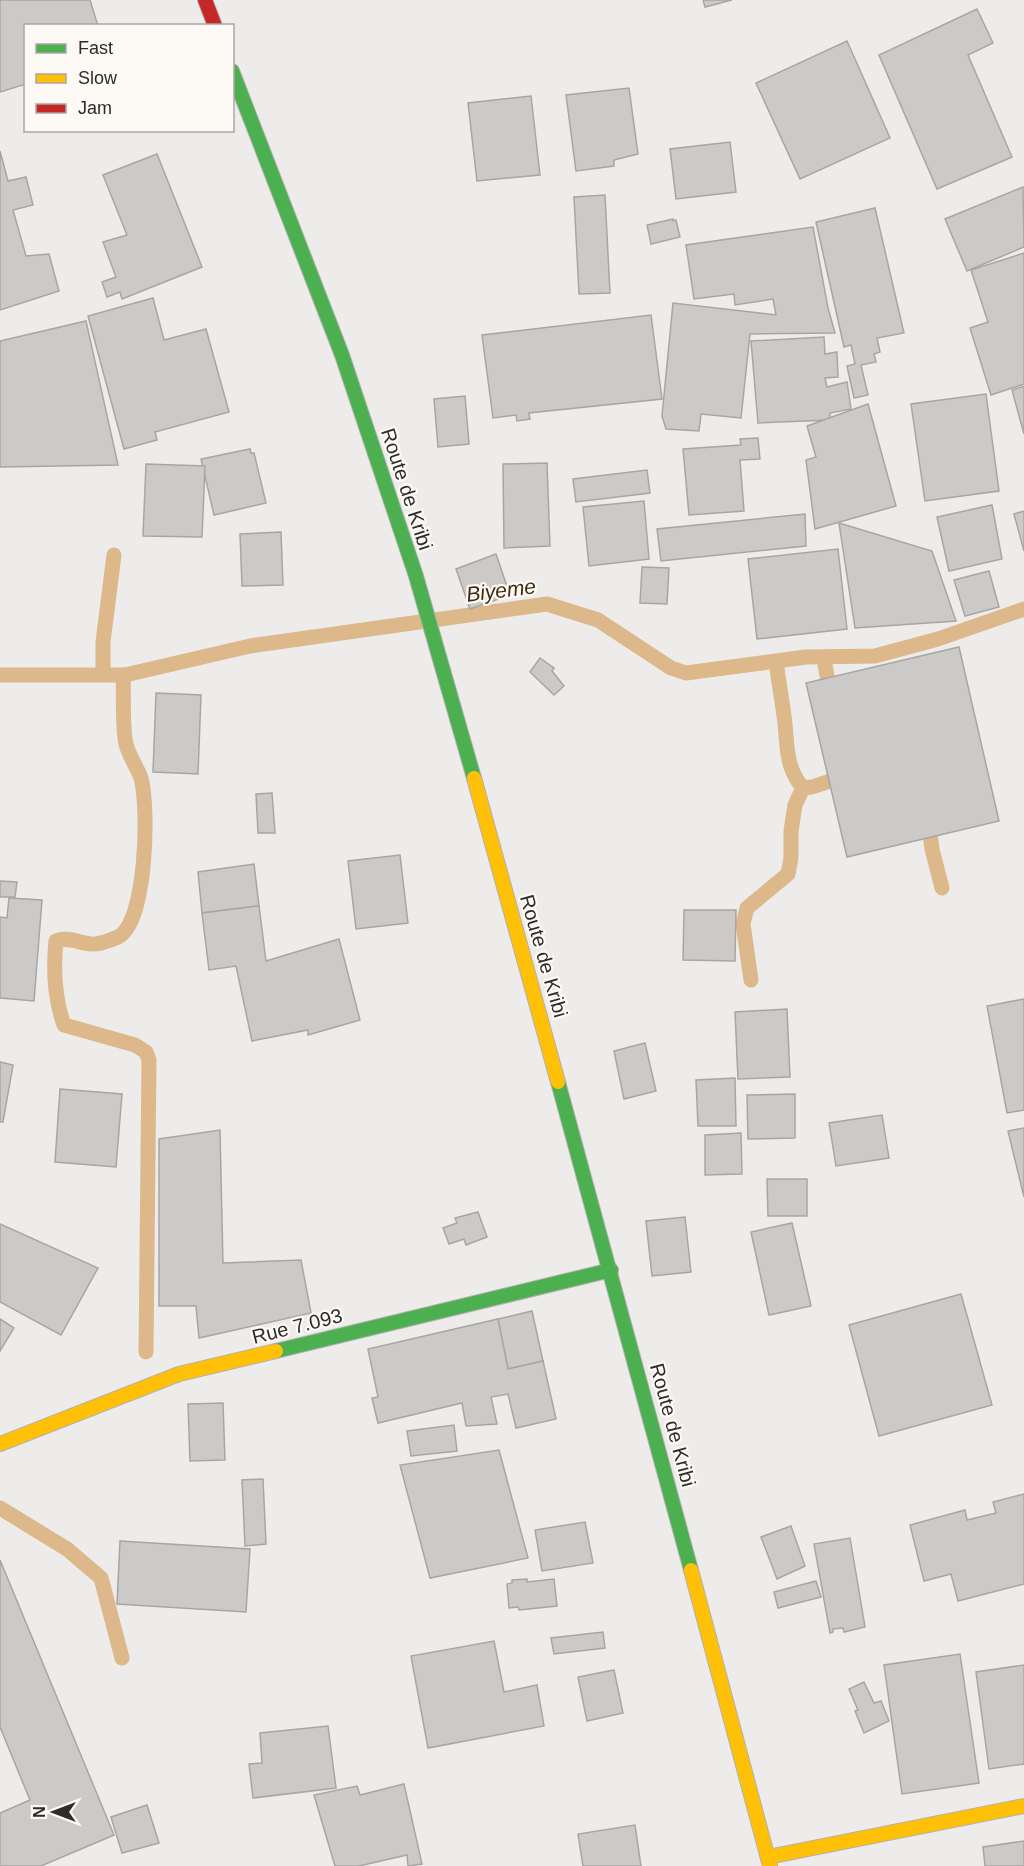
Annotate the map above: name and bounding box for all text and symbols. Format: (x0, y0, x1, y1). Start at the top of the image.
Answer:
legend (24, 24, 234, 132)
text: Fast (78, 38, 113, 58)
text: Slow (78, 68, 118, 88)
text: Jam (78, 98, 112, 118)
street label: Route de Kribi (377, 425, 437, 553)
water label: Biyeme (465, 574, 537, 606)
street label: Route de Kribi (516, 892, 572, 1020)
street label: Rue 7.093 (250, 1304, 344, 1348)
street label: Route de Kribi (646, 1361, 700, 1489)
north arrow (24, 1782, 84, 1842)
text: N (31, 1806, 48, 1818)

